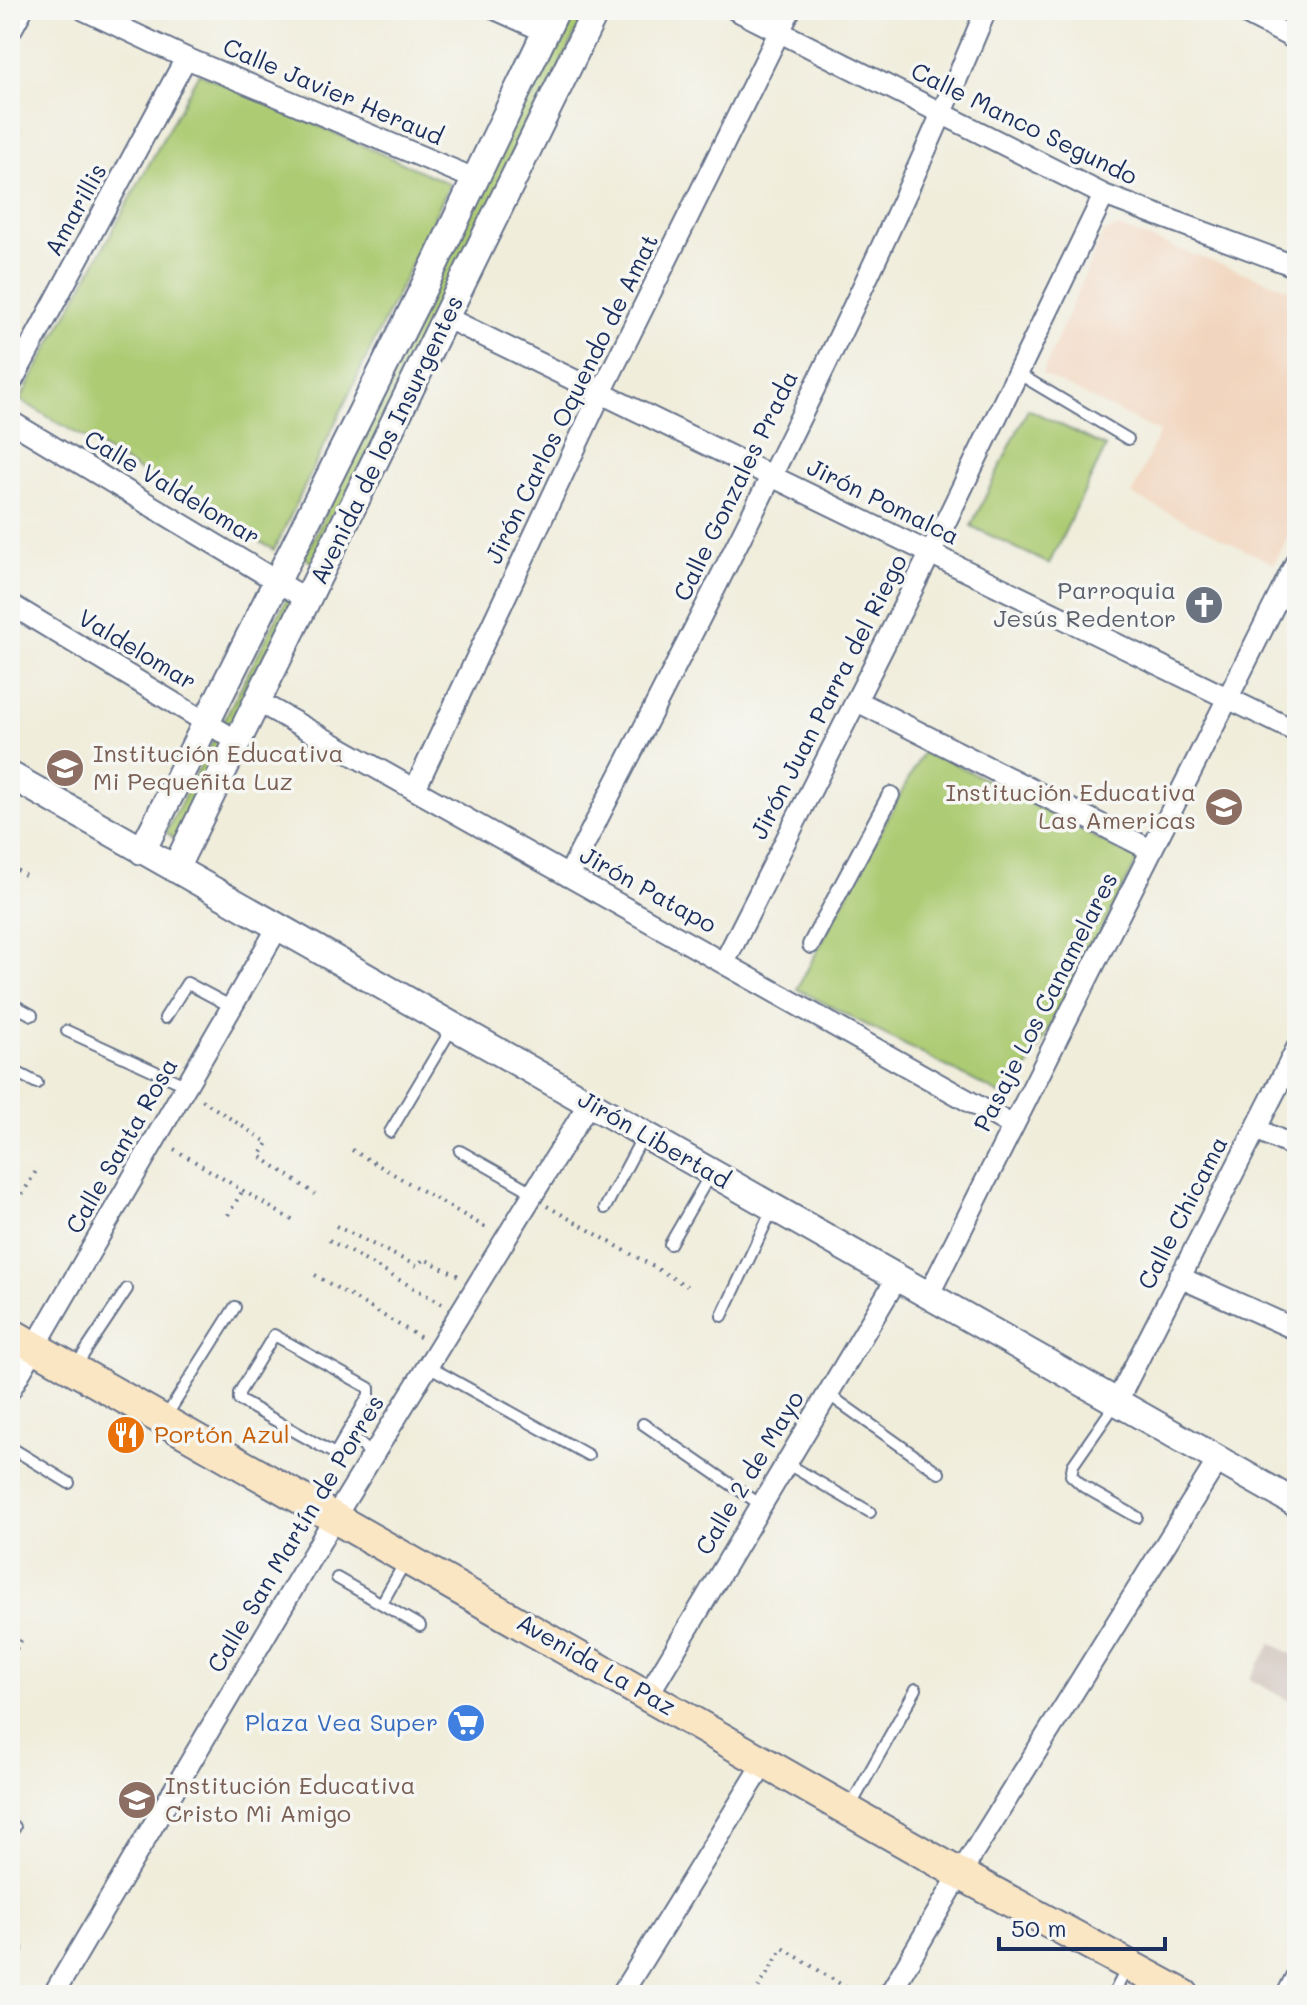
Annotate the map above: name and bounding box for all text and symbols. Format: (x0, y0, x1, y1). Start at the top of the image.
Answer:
street label: Calle Javier Heraud (219, 30, 449, 151)
street label: Calle Manco Segundo (906, 54, 1143, 191)
street label: Amarillis (37, 158, 113, 261)
street label: Jirón Carlos Oquendo de Amat (477, 228, 664, 568)
street label: Avenida de los Insurgentes (302, 290, 469, 589)
street label: Calle Gonzales Prada (665, 365, 804, 606)
street label: Calle Valdelomar (79, 422, 266, 551)
street label: Jirón Pomalca (802, 450, 965, 551)
street label: Jirón Juan Parra del Riego (742, 549, 913, 844)
place label: Parroquia Jesús Redentor (993, 574, 1176, 633)
church icon: Parroquia Jesús Redentor (1183, 584, 1225, 626)
street label: Valdelomar (73, 601, 203, 696)
place label: Institución Educativa Mi Pequeñita Luz (93, 737, 343, 796)
school or university icon: Institución Educativa Mi Pequeñita Luz (44, 747, 86, 789)
place label: Institución Educativa Las Americas (946, 776, 1196, 835)
school or university icon: Institución Educativa Las Americas (1203, 786, 1245, 828)
street label: Jirón Patapo (575, 838, 723, 939)
street label: Pasaje Los Canamelares (966, 866, 1124, 1136)
street label: Calle Santa Rosa (58, 1052, 184, 1239)
street label: Jirón Libertad (573, 1083, 736, 1195)
street label: Calle Chicama (1130, 1131, 1234, 1294)
street label: Calle 2 de Mayo (687, 1384, 810, 1560)
street label: Calle San Martín de Porres (199, 1389, 390, 1678)
restaurant icon: Portón Azul (105, 1414, 147, 1456)
place label: Portón Azul (154, 1418, 290, 1449)
street label: Avenida La Paz (512, 1606, 682, 1722)
supermarket icon: Plaza Vea Super (445, 1702, 487, 1744)
place label: Plaza Vea Super (245, 1706, 438, 1737)
place label: Institución Educativa Cristo Mi Amigo (165, 1769, 415, 1828)
school or university icon: Institución Educativa Cristo Mi Amigo (116, 1779, 158, 1821)
scale bar (999, 1901, 1165, 1951)
text: 50 m (1011, 1912, 1067, 1943)

